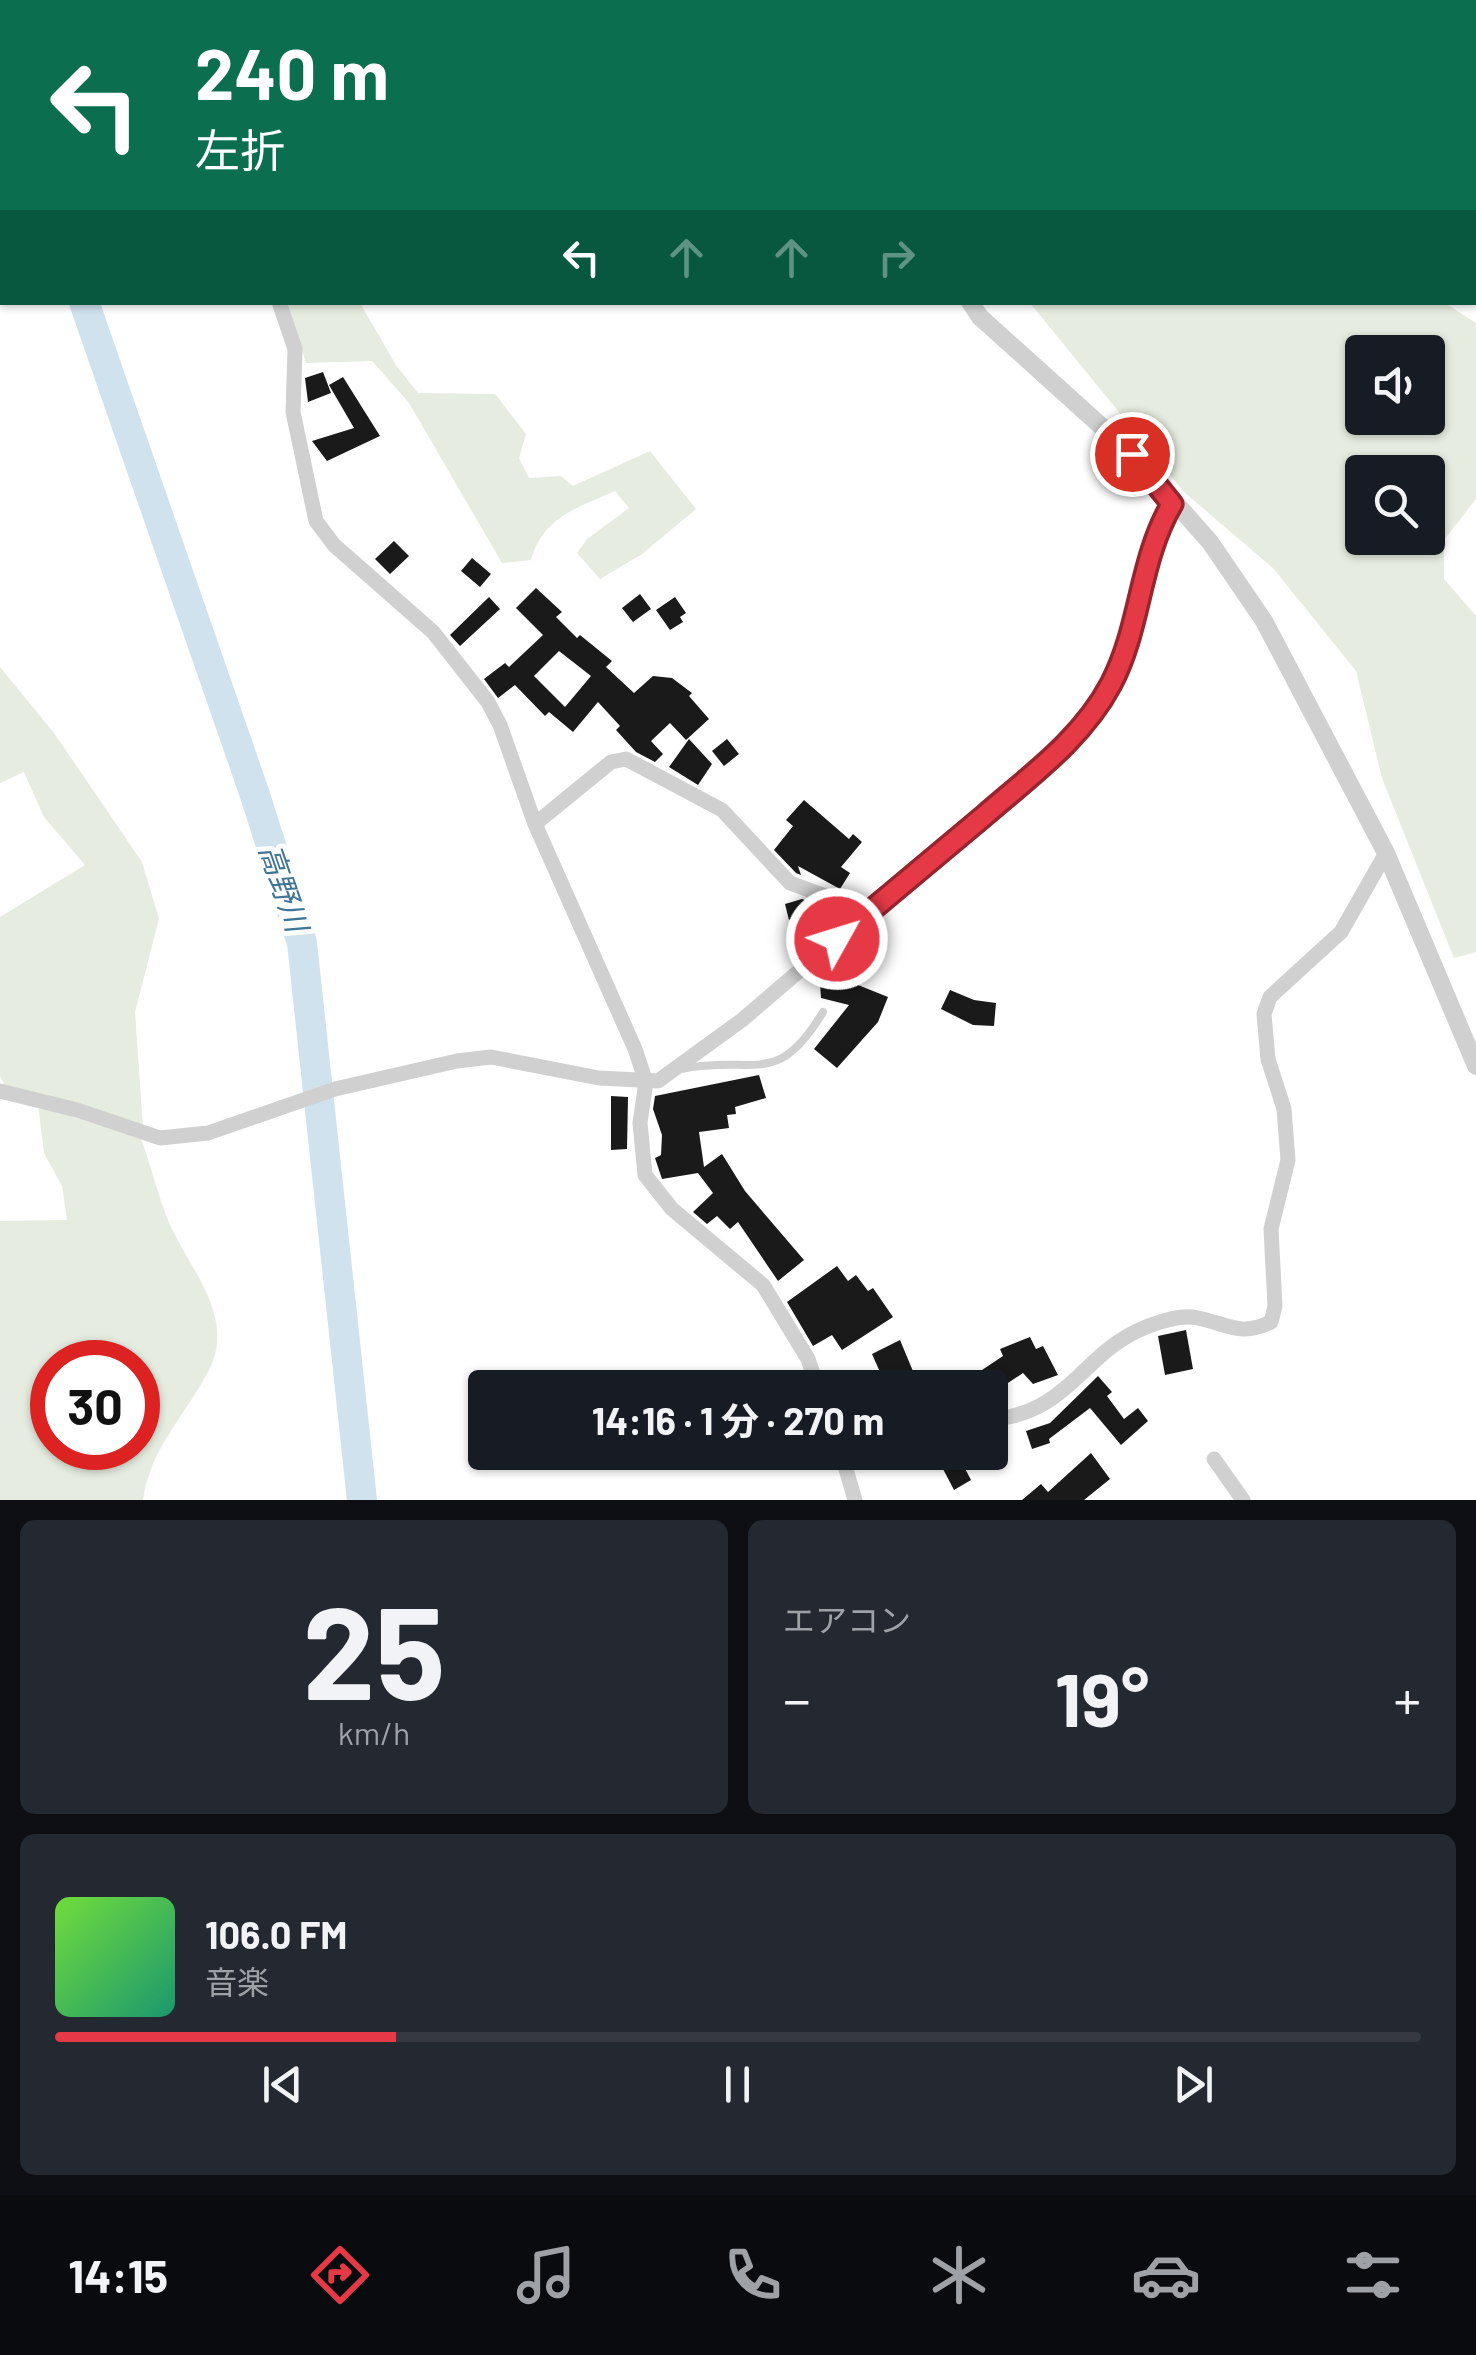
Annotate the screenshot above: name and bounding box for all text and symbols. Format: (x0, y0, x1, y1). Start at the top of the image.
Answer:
text: 240 m (195, 30, 389, 114)
icon: left (30, 40, 160, 170)
text: 左折 (195, 122, 285, 176)
icon: left (554, 230, 609, 285)
icon: ahead (659, 230, 714, 285)
icon: ahead (764, 230, 819, 285)
icon: right (869, 230, 924, 285)
map controls (1345, 335, 1445, 555)
button: sound (1345, 335, 1445, 435)
pin (1090, 412, 1175, 497)
icon: arrive (1105, 427, 1160, 482)
button: search (1345, 455, 1445, 555)
water label: 高野川 (253, 839, 318, 939)
position arrow (785, 887, 889, 991)
speed limit sign: 30 (30, 1340, 160, 1470)
text: 14:16 · 1 分 · 270 m (592, 1397, 884, 1443)
text: 25 (303, 1570, 445, 1726)
text: エアコン (783, 1600, 911, 1638)
text: 19° (1055, 1652, 1149, 1742)
text: − (783, 1665, 811, 1731)
text: + (1393, 1665, 1421, 1731)
text: km/h (338, 1713, 410, 1751)
text: 106.0 FM (205, 1911, 348, 1957)
text: 音楽 (205, 1962, 269, 2000)
icon: previous (255, 2057, 310, 2112)
icon: pause (710, 2057, 765, 2112)
icon: next (1166, 2057, 1221, 2112)
icon: directions (305, 2240, 375, 2310)
icon: music (511, 2240, 581, 2310)
icon: phone (718, 2240, 788, 2310)
icon: climate (924, 2240, 994, 2310)
icon: car (1131, 2240, 1201, 2310)
icon: filters (1338, 2240, 1408, 2310)
text: 14:15 (68, 2248, 168, 2302)

